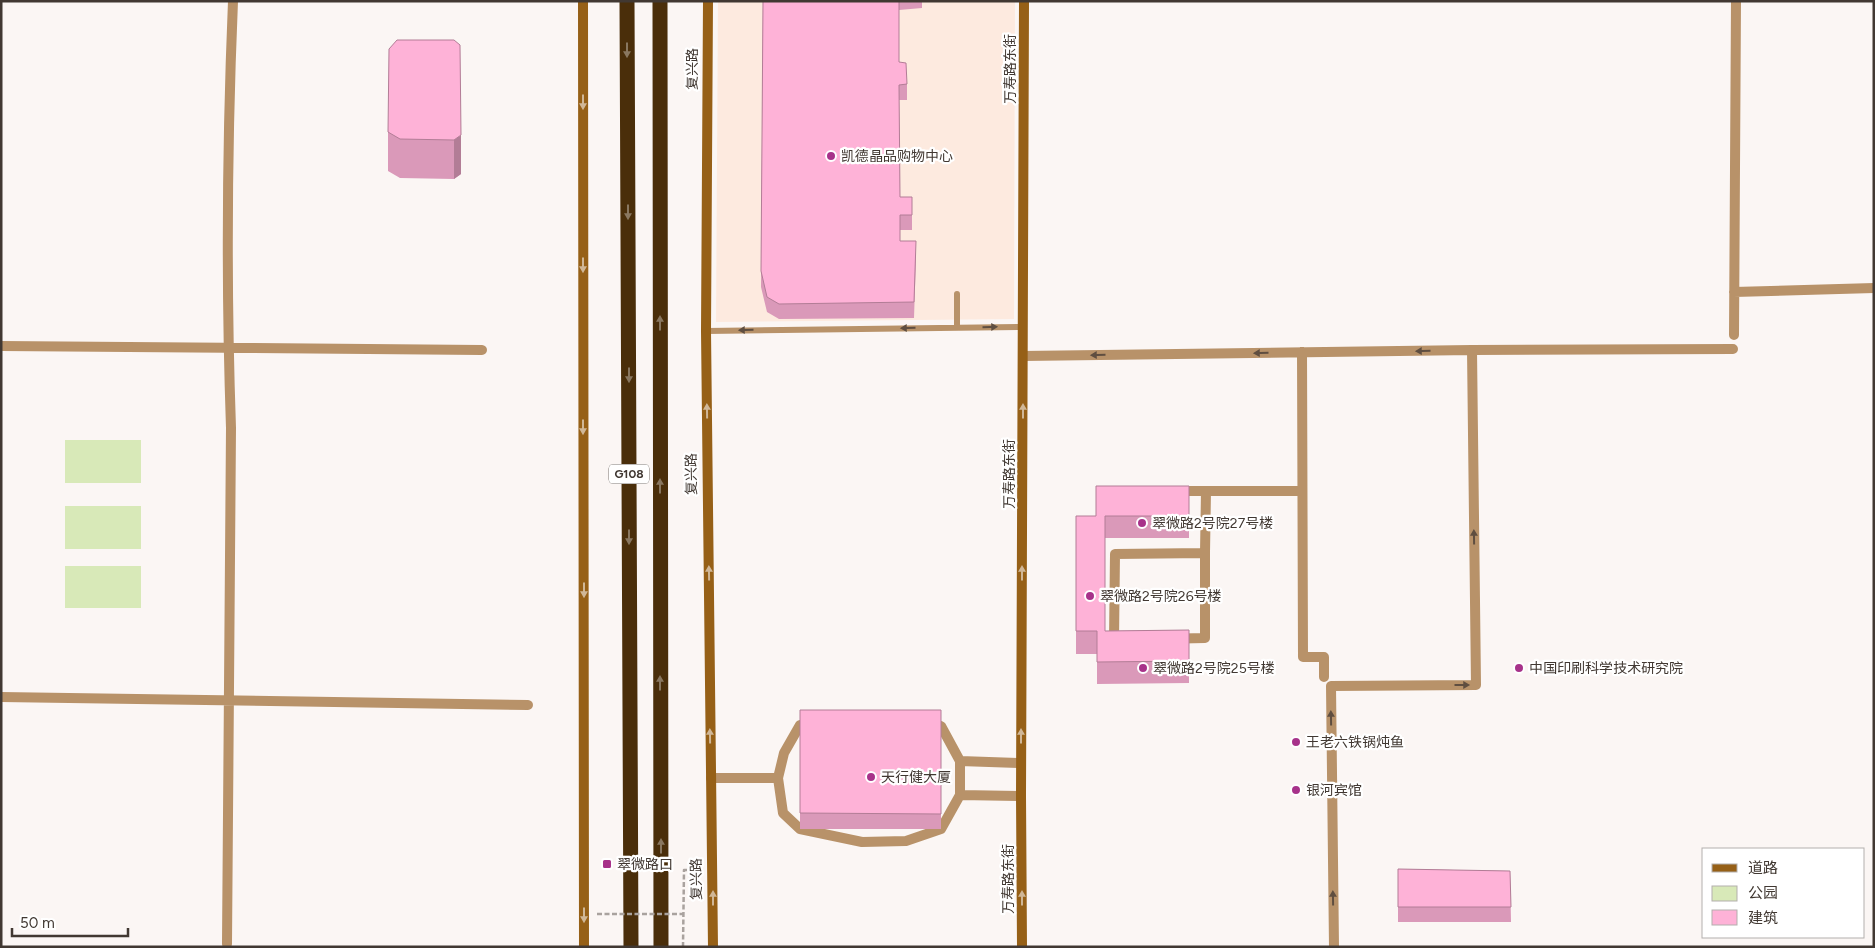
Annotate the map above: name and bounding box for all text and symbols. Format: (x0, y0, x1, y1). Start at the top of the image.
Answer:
street label: 万寿路东街 (1002, 34, 1019, 104)
one-way arrow (623, 42, 631, 58)
street label: 复兴路 (684, 48, 701, 90)
one-way arrow (579, 95, 587, 111)
place label: 凯德晶品购物中心 (841, 148, 953, 165)
marker: 凯德晶品购物中心 (825, 150, 837, 162)
one-way arrow (624, 205, 632, 221)
one-way arrow (579, 257, 587, 273)
one-way arrow (656, 315, 664, 331)
one-way arrow (983, 323, 999, 331)
one-way arrow (900, 324, 916, 332)
one-way arrow (737, 326, 753, 334)
one-way arrow (1415, 347, 1431, 355)
one-way arrow (1253, 349, 1269, 357)
one-way arrow (1090, 351, 1106, 359)
one-way arrow (625, 367, 633, 383)
one-way arrow (703, 402, 711, 418)
one-way arrow (1019, 402, 1027, 418)
one-way arrow (579, 420, 587, 436)
street label: 万寿路东街 (1001, 439, 1018, 509)
street label: 复兴路 (683, 453, 700, 495)
road number: G108 (609, 464, 649, 484)
one-way arrow (656, 477, 664, 493)
place label: 翠微路2号院27号楼 (1152, 515, 1273, 532)
marker: 翠微路2号院27号楼 (1136, 517, 1148, 529)
one-way arrow (1470, 529, 1478, 545)
one-way arrow (626, 530, 634, 546)
one-way arrow (705, 565, 713, 581)
one-way arrow (1018, 565, 1026, 581)
one-way arrow (580, 582, 588, 598)
place label: 翠微路2号院26号楼 (1100, 588, 1222, 605)
marker: 翠微路2号院26号楼 (1084, 590, 1096, 602)
place label: 翠微路2号院25号楼 (1153, 660, 1275, 677)
place label: 中国印刷科学技术研究院 (1529, 660, 1683, 677)
marker: 翠微路2号院25号楼 (1137, 662, 1149, 674)
marker: 中国印刷科学技术研究院 (1513, 662, 1525, 674)
one-way arrow (656, 675, 664, 691)
one-way arrow (1454, 681, 1470, 689)
one-way arrow (1327, 710, 1335, 726)
one-way arrow (706, 727, 714, 743)
one-way arrow (1017, 727, 1025, 743)
place label: 王老六铁锅炖鱼 (1306, 734, 1404, 751)
marker: 王老六铁锅炖鱼 (1290, 736, 1302, 748)
place label: 天行健大厦 (881, 769, 951, 786)
marker: 天行健大厦 (865, 771, 877, 783)
place label: 银河宾馆 (1306, 782, 1362, 799)
marker: 银河宾馆 (1290, 784, 1302, 796)
one-way arrow (657, 837, 665, 853)
street label: 万寿路东街 (1000, 844, 1017, 914)
legend (1702, 848, 1865, 938)
place label: 翠微路口 (617, 856, 673, 873)
marker: 翠微路口 (601, 858, 613, 870)
street label: 复兴路 (688, 858, 705, 900)
text: 道路 (1748, 859, 1778, 877)
text: 公园 (1748, 884, 1778, 902)
one-way arrow (709, 890, 717, 906)
one-way arrow (1017, 890, 1025, 906)
one-way arrow (1329, 890, 1337, 906)
scale bar (12, 906, 129, 938)
one-way arrow (580, 907, 588, 923)
text: 建筑 (1748, 909, 1778, 927)
text: 50 m (20, 914, 55, 932)

